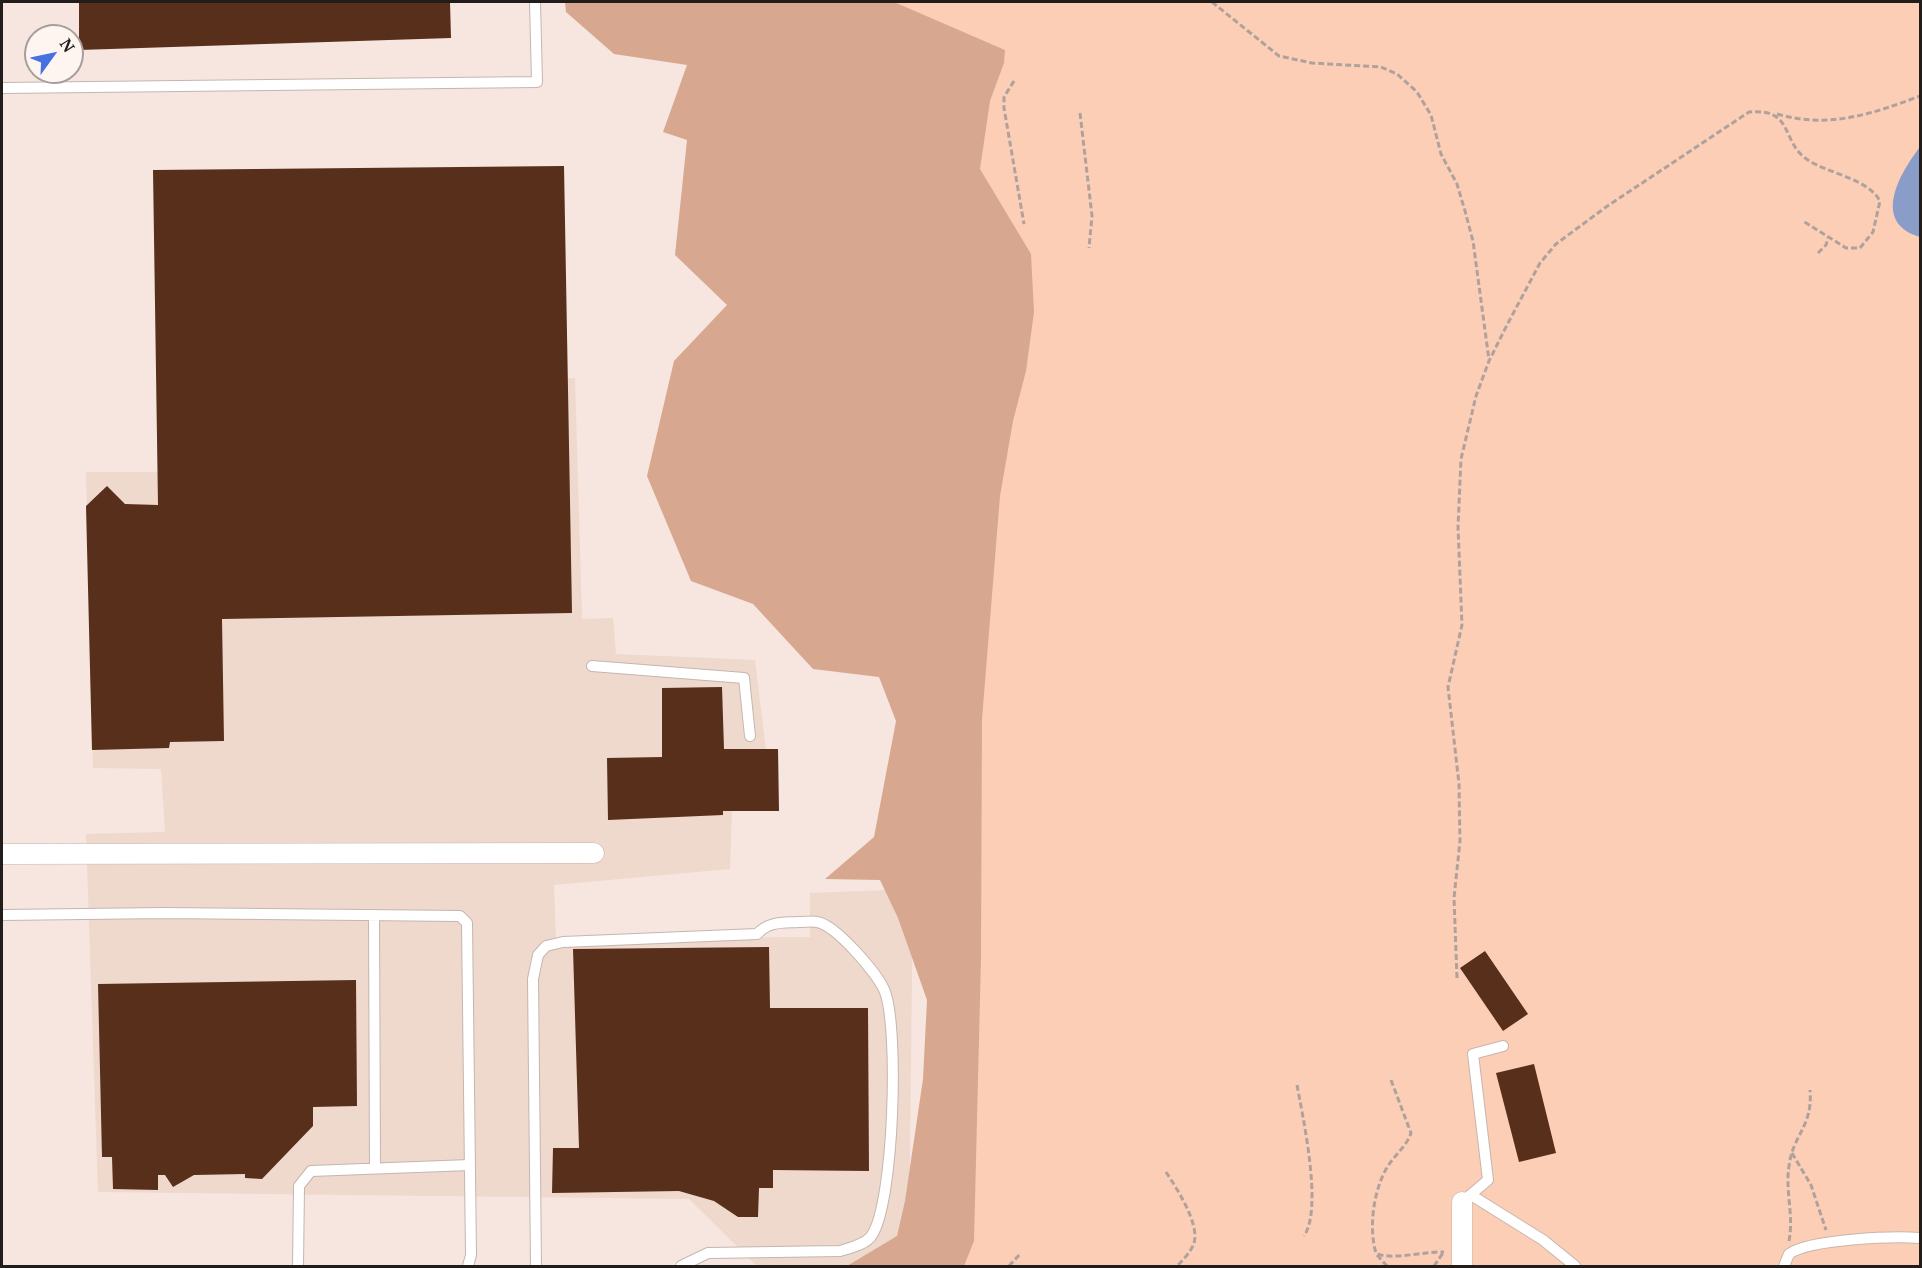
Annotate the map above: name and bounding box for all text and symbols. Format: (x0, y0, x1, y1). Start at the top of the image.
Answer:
north arrow (24, 24, 84, 84)
text: N (55, 34, 80, 57)

